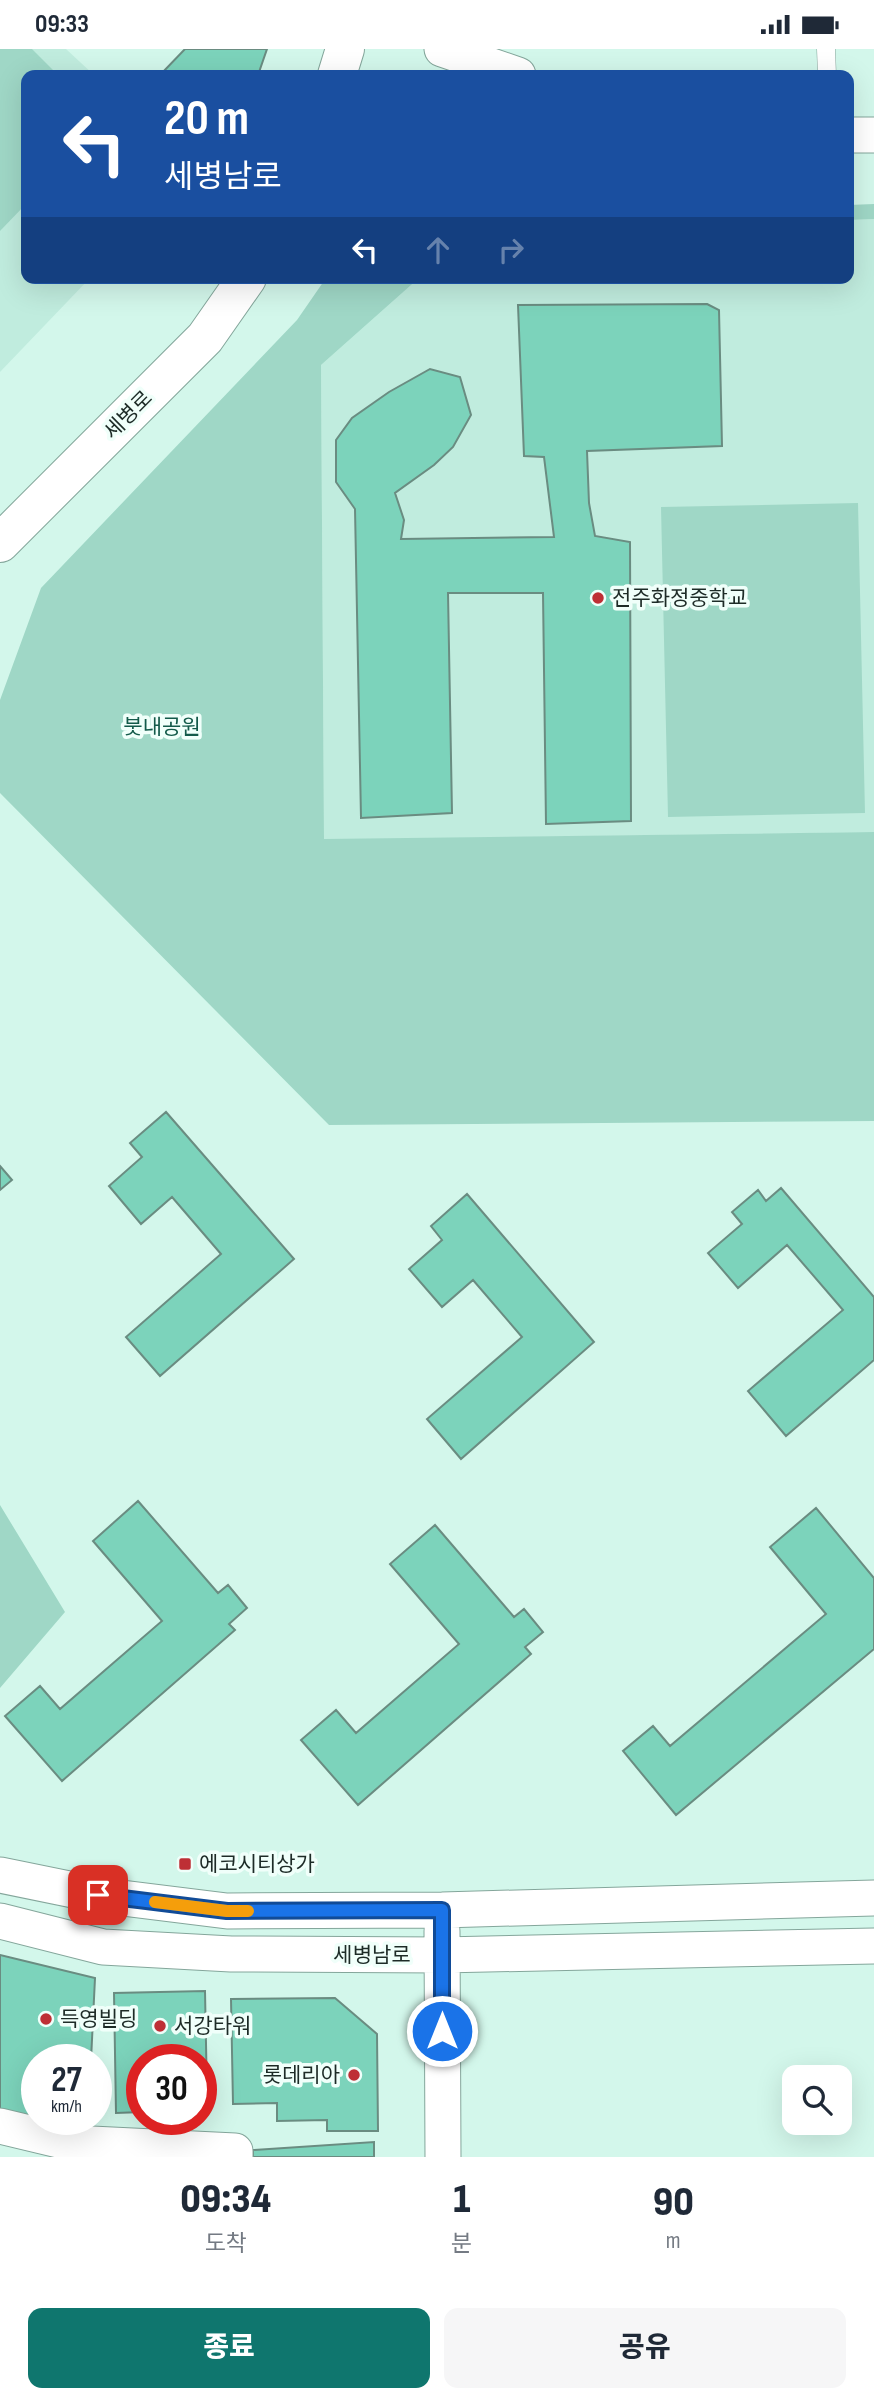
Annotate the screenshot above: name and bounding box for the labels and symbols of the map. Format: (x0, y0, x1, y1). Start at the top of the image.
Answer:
street label: 세병로 (99, 386, 158, 445)
place label: 전주화정중학교 (612, 586, 747, 611)
marker: 전주화정중학교 (590, 590, 606, 606)
park label: 붓내공원 (123, 715, 201, 740)
place label: 에코시티상가 (199, 1852, 315, 1877)
marker: 에코시티상가 (177, 1856, 193, 1872)
pin (68, 1865, 128, 1925)
street label: 세병남로 (333, 1943, 411, 1968)
position arrow (405, 1994, 479, 2068)
place label: 득영빌딩 (60, 2007, 137, 2032)
marker: 득영빌딩 (38, 2011, 54, 2027)
place label: 서강타워 (174, 2014, 251, 2039)
marker: 서강타워 (152, 2018, 168, 2034)
speed limit sign: 30 (126, 2044, 217, 2135)
place label: 롯데리아 (263, 2063, 340, 2088)
marker: 롯데리아 (346, 2067, 362, 2083)

